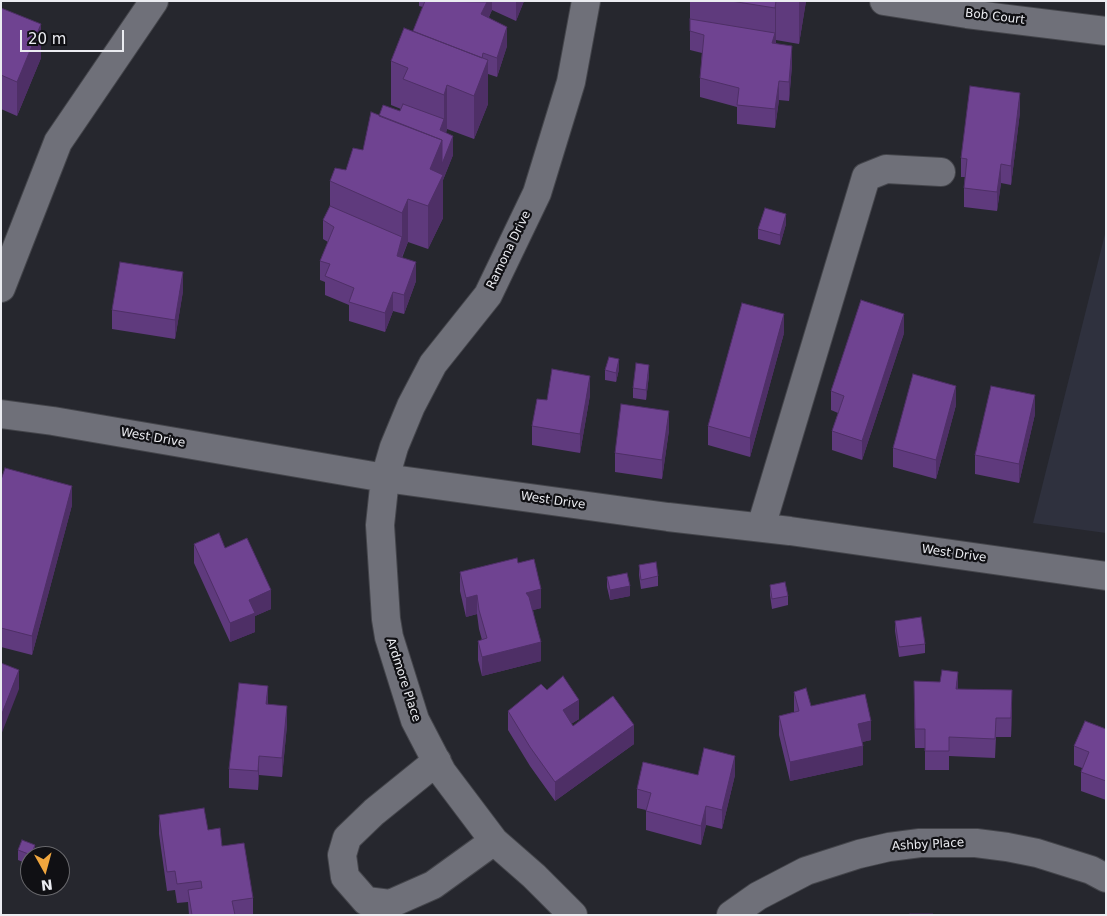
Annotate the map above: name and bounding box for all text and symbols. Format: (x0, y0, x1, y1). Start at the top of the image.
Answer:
street label: Bob Court (964, 6, 1026, 28)
scale bar (22, 20, 126, 52)
text: 20 m (28, 30, 66, 48)
street label: Ramona Drive (484, 209, 534, 291)
street label: West Drive (120, 425, 186, 451)
street label: West Drive (520, 489, 586, 513)
street label: West Drive (921, 542, 987, 566)
street label: Ardmore Place (383, 636, 423, 724)
street label: Ashby Place (891, 836, 965, 854)
north arrow (20, 846, 70, 896)
text: N (40, 876, 53, 894)

